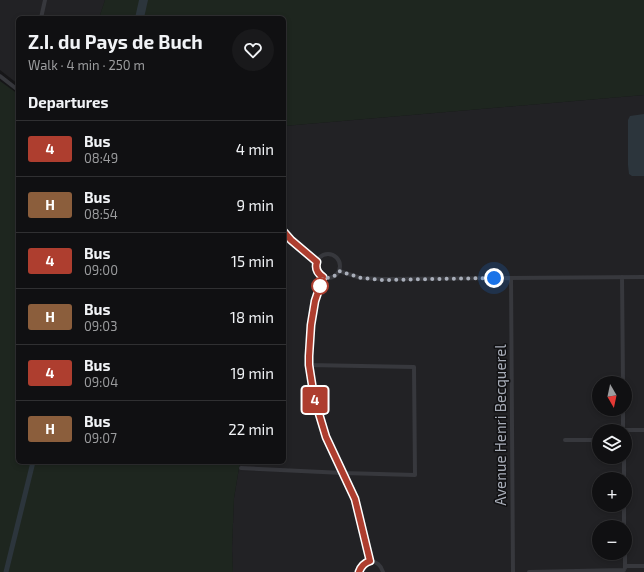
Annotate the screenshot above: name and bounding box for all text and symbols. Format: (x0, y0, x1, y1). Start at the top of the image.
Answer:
button: heart (232, 29, 274, 71)
text: Z.I. du Pays de Buch (28, 30, 203, 53)
text: Walk · 4 min · 250 m (28, 57, 145, 73)
text: Departures (28, 93, 108, 111)
text: Bus (84, 132, 110, 150)
text: 4 (46, 140, 54, 157)
text: 4 min (236, 140, 274, 158)
text: 08:49 (84, 150, 118, 166)
text: Bus (84, 188, 110, 206)
text: H (45, 196, 55, 213)
text: 9 min (236, 196, 274, 214)
text: 08:54 (84, 206, 118, 222)
text: Bus (84, 244, 110, 262)
text: 4 (46, 252, 54, 269)
text: 15 min (231, 252, 274, 270)
text: 09:00 (84, 262, 118, 278)
your location (484, 268, 504, 288)
unlabelled marker (311, 277, 329, 295)
text: Bus (84, 300, 110, 318)
text: H (45, 308, 55, 325)
text: 18 min (230, 308, 274, 326)
text: 09:03 (84, 318, 117, 334)
street label: Avenue Henri Becquerel (491, 344, 509, 506)
text: Bus (84, 356, 110, 374)
text: 4 (46, 364, 54, 381)
text: 19 min (231, 364, 274, 382)
text: 09:04 (84, 374, 118, 390)
north arrow (592, 376, 632, 416)
map controls (592, 376, 632, 560)
line badge: 4 (302, 387, 328, 413)
text: 4 (311, 391, 319, 408)
text: Bus (84, 412, 110, 430)
text: H (45, 420, 55, 437)
text: 22 min (228, 420, 274, 438)
button: layers (592, 424, 632, 464)
text: 09:07 (84, 430, 117, 446)
button: + (592, 472, 632, 512)
button: − (592, 520, 632, 560)

